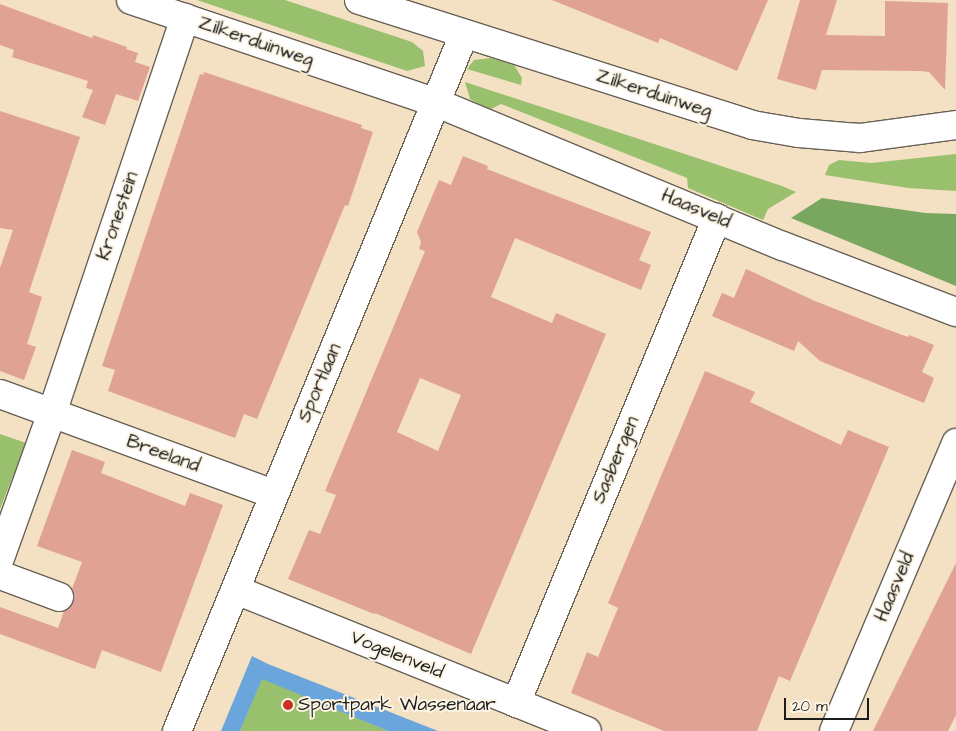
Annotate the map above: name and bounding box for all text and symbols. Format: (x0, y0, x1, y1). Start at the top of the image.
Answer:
street label: Zilkerduinweg (195, 12, 317, 72)
street label: Zilkerduinweg (593, 65, 715, 123)
street label: Kronestein (92, 169, 144, 263)
street label: Haasveld (658, 184, 734, 234)
street label: Sportlaan (293, 340, 347, 426)
street label: Sasbergen (587, 413, 645, 507)
street label: Breeland (123, 430, 203, 478)
street label: Haasveld (870, 549, 920, 625)
street label: Vogelenveld (347, 626, 447, 684)
scale bar (786, 688, 871, 720)
place label: Sportpark Wassenaar (298, 694, 496, 716)
text: 20 m (792, 696, 828, 717)
marker: Sportpark Wassenaar (282, 699, 294, 711)

